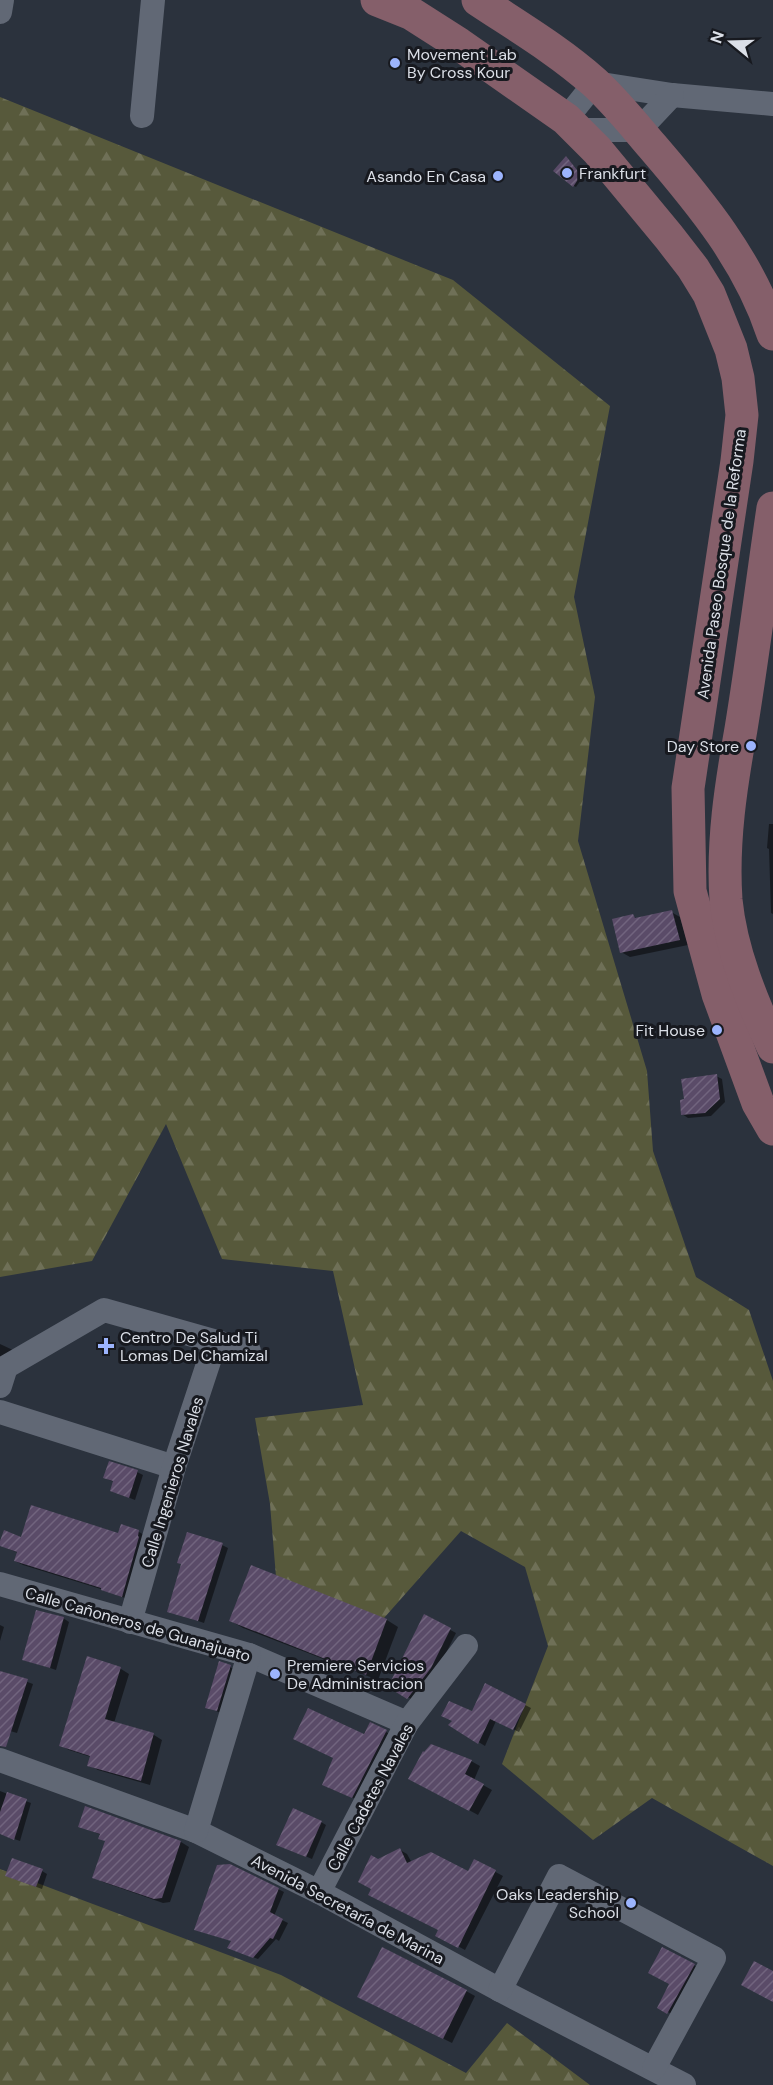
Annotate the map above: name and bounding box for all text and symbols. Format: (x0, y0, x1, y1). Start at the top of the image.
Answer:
north arrow (701, 12, 761, 72)
text: N (705, 28, 729, 46)
place label: Movement Lab By Cross Kour (407, 44, 517, 83)
marker: Movement Lab By Cross Kour (388, 56, 402, 70)
place label: Frankfurt (579, 163, 646, 184)
place label: Asando En Casa (366, 166, 486, 187)
marker: Frankfurt (560, 166, 574, 180)
marker: Asando En Casa (491, 169, 505, 183)
street label: Avenida Paseo Bosque de la Reforma (692, 428, 751, 701)
place label: Day Store (667, 736, 739, 757)
marker: Day Store (744, 739, 758, 753)
place label: Fit House (635, 1020, 705, 1041)
marker: Fit House (710, 1023, 724, 1037)
place label: Centro De Salud Ti Lomas Del Chamizal (120, 1327, 268, 1366)
marker: Centro De Salud Ti Lomas Del Chamizal (97, 1337, 115, 1355)
street label: Calle Ingenieros Navales (136, 1394, 208, 1570)
street label: Calle Cañoneros de Guanajuato (23, 1582, 253, 1667)
place label: Premiere Servicios De Administracion (287, 1655, 424, 1694)
marker: Premiere Servicios De Administracion (268, 1667, 282, 1681)
street label: Calle Cadetes Navales (323, 1720, 418, 1875)
street label: Avenida Secretaría de Marina (248, 1850, 448, 1969)
place label: Oaks Leadership School (496, 1884, 619, 1923)
marker: Oaks Leadership School (624, 1896, 638, 1910)

